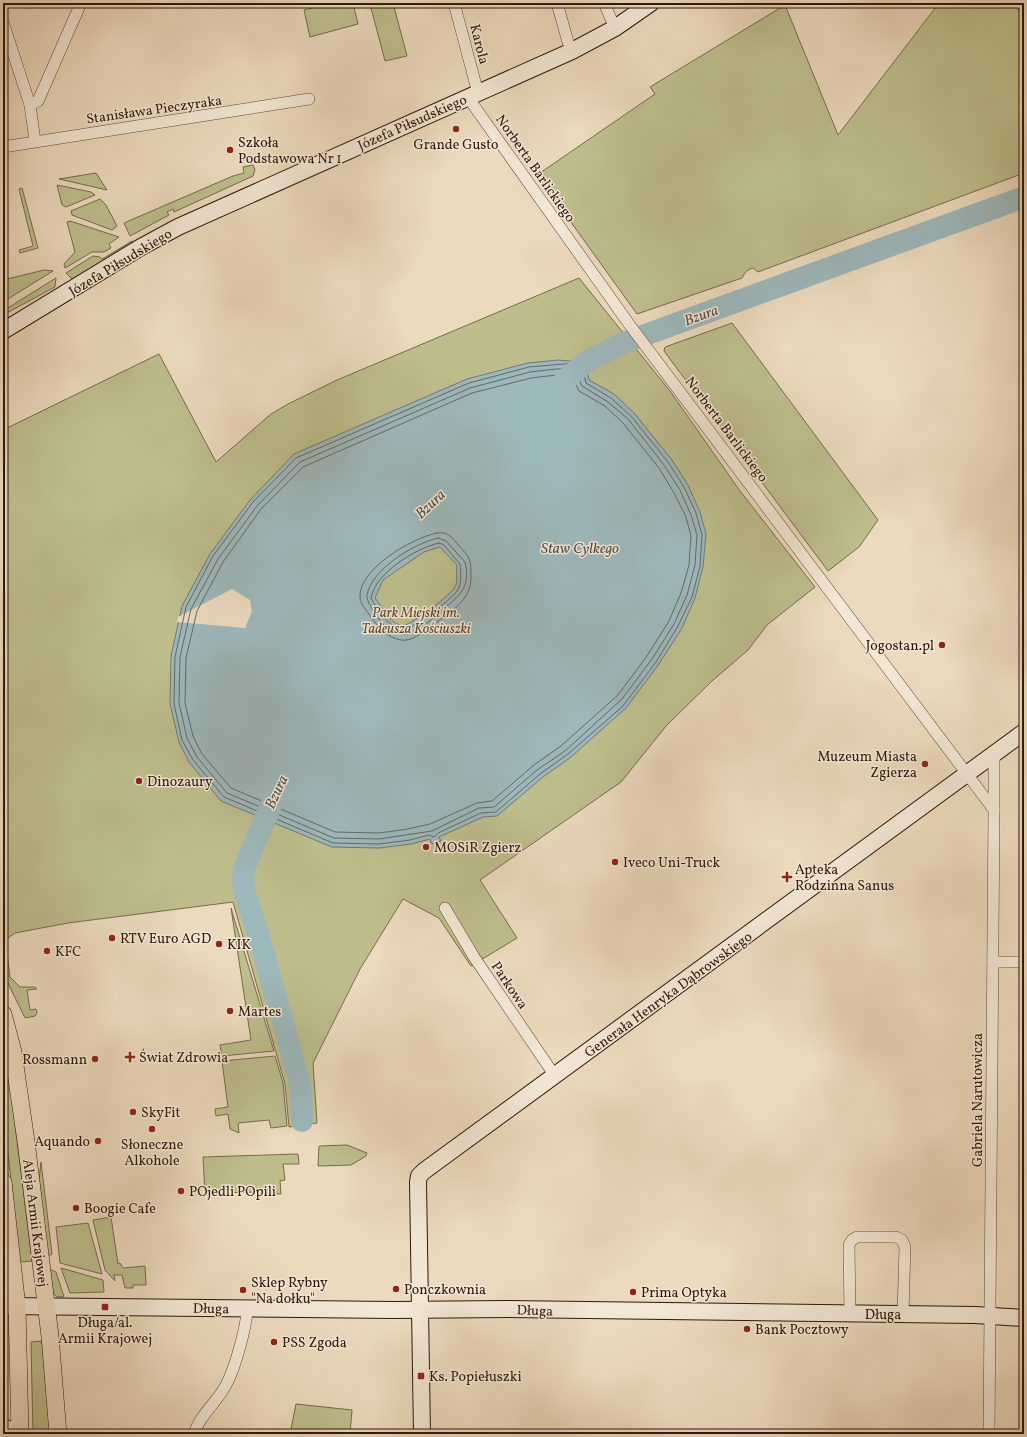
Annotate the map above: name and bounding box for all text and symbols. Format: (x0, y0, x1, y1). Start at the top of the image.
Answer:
street label: Karola (464, 22, 493, 66)
street label: Józefa Piłsudskiego (355, 91, 470, 156)
street label: Stanisława Pieczyraka (85, 92, 223, 129)
street label: Norberta Barlickiego (490, 111, 579, 227)
marker: Grande Gusto (451, 124, 461, 134)
place label: Szkoła Podstawowa Nr 1 (238, 134, 342, 169)
place label: Grande Gusto (413, 136, 499, 155)
marker: Szkoła Podstawowa Nr 1 (225, 145, 235, 155)
street label: Józefa Piłsudskiego (65, 225, 176, 302)
water label: Bzura (682, 301, 721, 332)
street label: Norberta Barlickiego (680, 373, 772, 487)
water label: Bzura (411, 486, 451, 525)
water label: Staw Cylkego (541, 539, 619, 560)
park label: Park Miejski im. Tadeusza Kościuszki (362, 604, 471, 639)
place label: Jogostan.pl (866, 637, 934, 656)
marker: Jogostan.pl (937, 640, 947, 650)
place label: Muzeum Miasta Zgierza (818, 748, 917, 783)
marker: Muzeum Miasta Zgierza (920, 759, 930, 769)
water label: Bzura (260, 772, 294, 813)
place label: Dinozaury (147, 773, 213, 792)
marker: Dinozaury (134, 776, 144, 786)
place label: MOSiR Zgierz (434, 839, 521, 858)
marker: MOSiR Zgierz (421, 842, 431, 852)
place label: Iveco Uni-Truck (623, 854, 720, 873)
marker: Iveco Uni-Truck (610, 857, 620, 867)
place label: Apteka Rodzinna Sanus (795, 861, 894, 896)
marker: Apteka Rodzinna Sanus (782, 872, 792, 882)
street label: Generała Henryka Dąbrowskiego (581, 928, 757, 1063)
place label: RTV Euro AGD (120, 930, 211, 949)
marker: RTV Euro AGD (107, 933, 117, 943)
place label: KIK (227, 936, 251, 955)
marker: KIK (214, 939, 224, 949)
place label: KFC (55, 943, 82, 962)
marker: KFC (42, 946, 52, 956)
street label: Parkowa (486, 958, 532, 1013)
place label: Martes (238, 1003, 281, 1022)
marker: Martes (225, 1006, 235, 1016)
street label: Gabriela Narutowicza (969, 1033, 988, 1167)
place label: Świat Zdrowia (139, 1048, 228, 1068)
place label: Rossmann (22, 1051, 87, 1070)
marker: Świat Zdrowia (124, 1051, 136, 1063)
marker: Rossmann (90, 1054, 100, 1064)
place label: SkyFit (141, 1104, 181, 1123)
marker: SkyFit (128, 1107, 138, 1117)
marker: Słoneczne Alkohole (147, 1124, 157, 1134)
place label: Aquando (34, 1133, 90, 1152)
marker: Aquando (93, 1136, 103, 1146)
place label: Słoneczne Alkohole (121, 1136, 184, 1171)
street label: Aleja Armii Krajowej (17, 1158, 52, 1288)
place label: POjedli POpili (189, 1183, 276, 1202)
marker: POjedli POpili (176, 1186, 186, 1196)
place label: Boogie Cafe (84, 1200, 156, 1219)
marker: Boogie Cafe (71, 1203, 81, 1213)
place label: Sklep Rybny "Na dołku" (251, 1274, 328, 1309)
place label: Ponczkownia (404, 1281, 486, 1300)
marker: Ponczkownia (391, 1284, 401, 1294)
place label: Prima Optyka (641, 1284, 727, 1303)
marker: Sklep Rybny "Na dołku" (238, 1285, 248, 1295)
marker: Prima Optyka (628, 1287, 638, 1297)
street label: Długa (193, 1300, 229, 1319)
street label: Długa (516, 1301, 554, 1322)
marker: Długa/al. Armii Krajowej (100, 1302, 110, 1312)
street label: Długa (865, 1306, 901, 1325)
place label: Długa/al. Armii Krajowej (58, 1314, 152, 1349)
place label: Bank Pocztowy (755, 1321, 849, 1340)
marker: Bank Pocztowy (742, 1324, 752, 1334)
place label: PSS Zgoda (282, 1334, 347, 1353)
marker: PSS Zgoda (269, 1337, 279, 1347)
place label: Ks. Popiełuszki (429, 1368, 522, 1387)
marker: Ks. Popiełuszki (416, 1371, 426, 1381)

